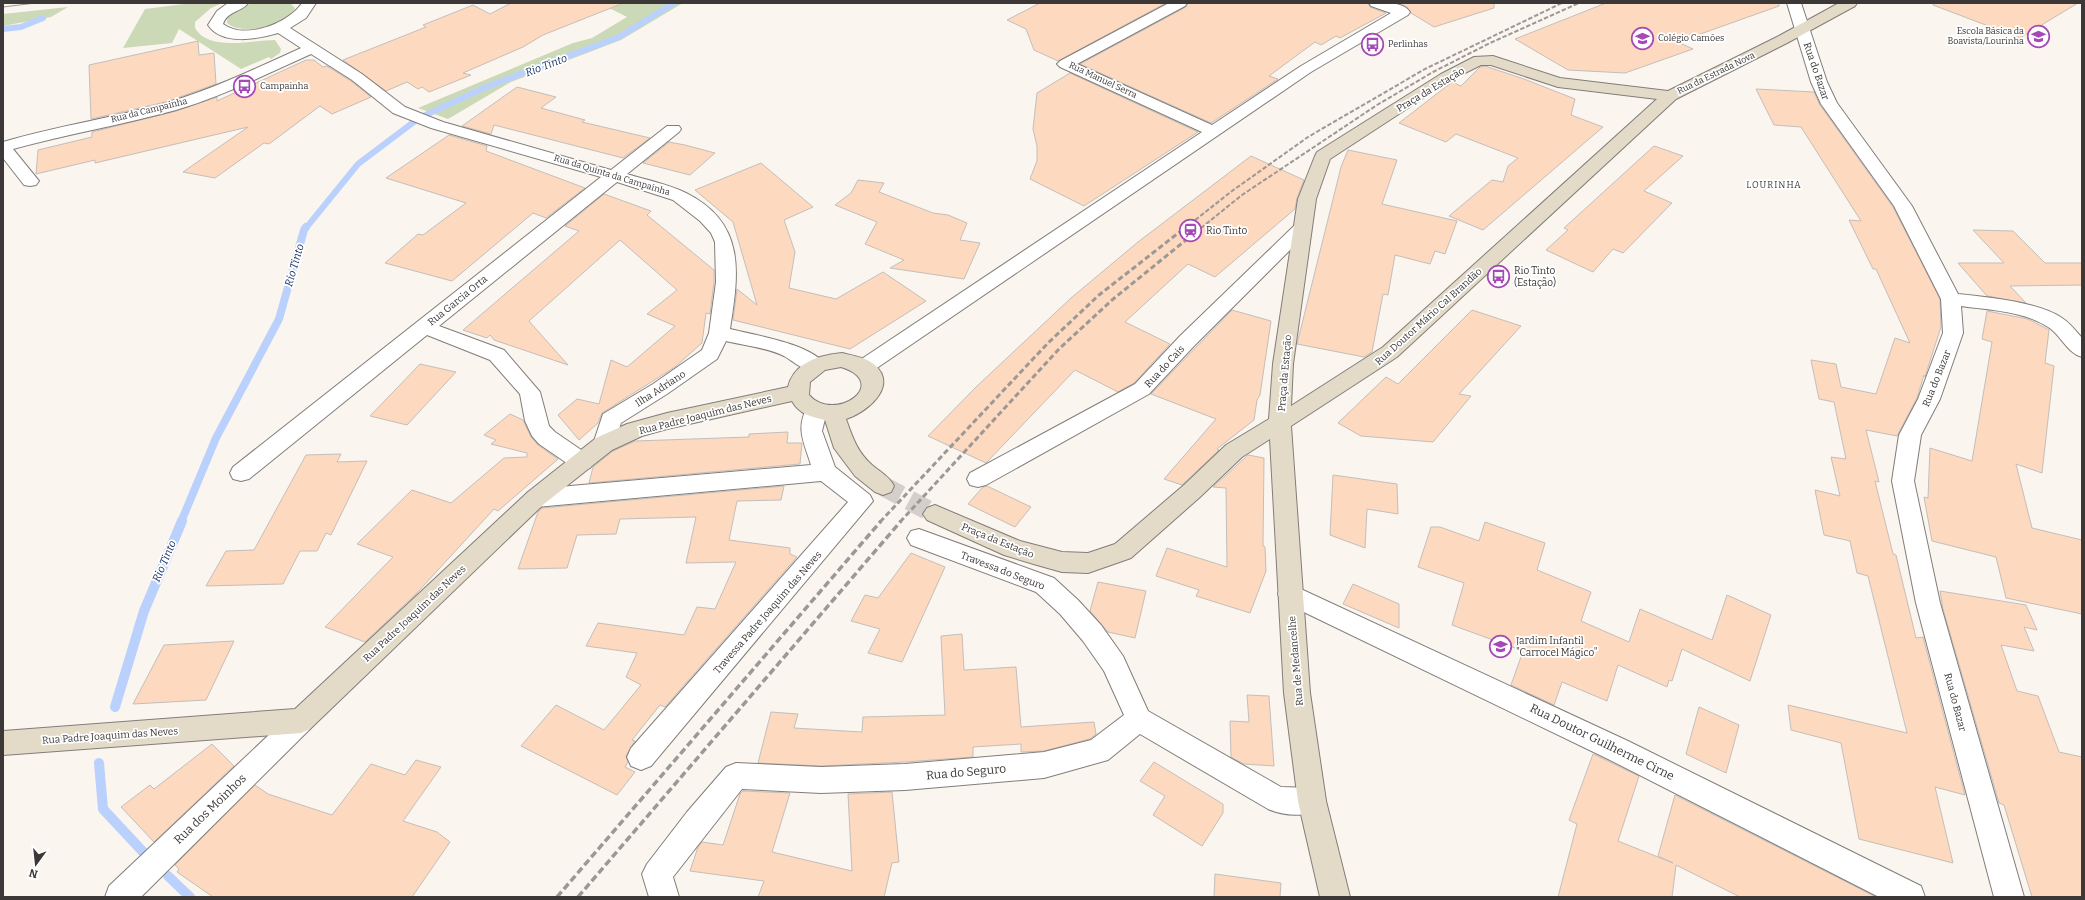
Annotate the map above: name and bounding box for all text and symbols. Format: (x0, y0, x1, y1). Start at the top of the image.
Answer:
school or university icon: Escola Básica da Boavista/Lourinha (2026, 23, 2052, 49)
school or university icon: Colégio Camões (1629, 25, 1655, 51)
place label: Escola Básica da Boavista/Lourinha (1947, 26, 2024, 46)
bus stop icon: Perlinhas (1359, 31, 1385, 57)
place label: Colégio Camões (1658, 33, 1724, 43)
place label: Perlinhas (1388, 39, 1428, 49)
street label: Rua do Bazar (1801, 41, 1832, 102)
street label: Rua da Estrada Nova (1676, 50, 1756, 96)
water label: Rio Tinto (523, 52, 569, 79)
street label: Rua Manuel Serra (1067, 60, 1139, 100)
street label: Praça da Estação (1394, 65, 1467, 115)
bus stop icon: Campainha (231, 73, 257, 99)
place label: Campainha (260, 81, 308, 91)
street label: Rua da Campainha (110, 96, 188, 124)
street label: Rua da Quinta da Campainha (553, 153, 671, 197)
district label: LOURINHA (1746, 180, 1802, 190)
station icon: Rio Tinto (1178, 217, 1204, 243)
place label: Rio Tinto (1206, 225, 1248, 237)
water label: Rio Tinto (282, 242, 307, 288)
bus stop icon: Rio Tinto (Estação) (1486, 263, 1512, 289)
street label: Rua Doutor Mário Cal Brandão (1373, 265, 1485, 368)
place label: Rio Tinto (Estação) (1514, 265, 1556, 289)
street label: Rua Garcia Orta (425, 273, 490, 328)
street label: Praça da Estação (1276, 334, 1294, 412)
street label: Rua do Cais (1142, 343, 1187, 390)
street label: Rua do Bazar (1920, 348, 1954, 409)
street label: Ilha Adriano (633, 368, 688, 410)
street label: Rua Padre Joaquim das Neves (638, 393, 773, 437)
street label: Praça da Estação (960, 521, 1036, 561)
water label: Rio Tinto (150, 538, 179, 584)
street label: Travessa Padre Joaquim das Neves (711, 549, 824, 676)
street label: Travessa do Seguro (959, 549, 1047, 593)
street label: Rua Padre Joaquim das Neves (361, 563, 469, 665)
street label: Rua de Medancelhe (1286, 615, 1306, 706)
school or university icon: Jardim Infantil "Carrocel Mágico" (1487, 633, 1513, 659)
place label: Jardim Infantil "Carrocel Mágico" (1515, 635, 1598, 659)
street label: Rua do Bazar (1941, 672, 1969, 733)
street label: Rua Doutor Guilherme Cirne (1528, 701, 1676, 783)
street label: Rua Padre Joaquim das Neves (42, 725, 179, 747)
street label: Rua do Seguro (925, 762, 1007, 782)
street label: Rua dos Moinhos (171, 771, 249, 847)
north arrow (16, 844, 56, 884)
text: N (27, 866, 39, 881)

